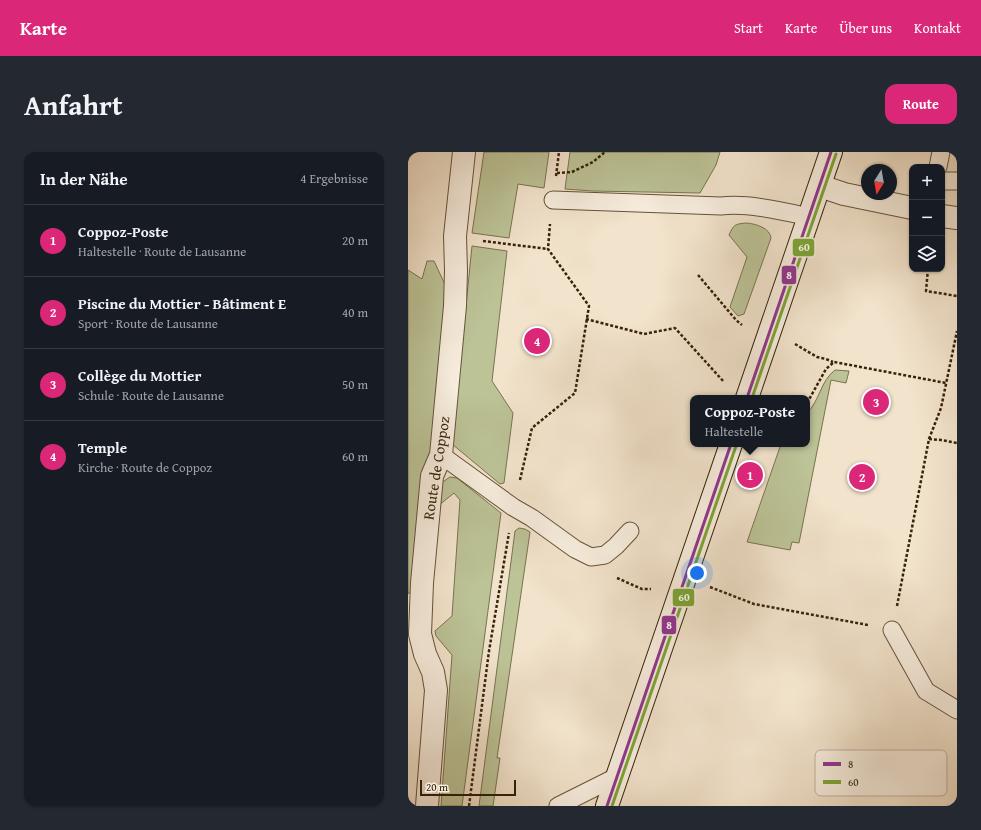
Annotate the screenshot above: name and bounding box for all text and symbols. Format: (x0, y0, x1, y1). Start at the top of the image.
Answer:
text: Karte (20, 14, 67, 42)
text: Start (734, 18, 763, 38)
text: Karte (785, 18, 817, 38)
text: Über uns (839, 18, 892, 38)
text: Kontakt (914, 18, 961, 38)
text: Anfahrt (24, 84, 123, 125)
button: Route (885, 84, 957, 124)
north arrow (861, 164, 897, 200)
map controls (909, 164, 945, 272)
button: + (909, 164, 945, 200)
text: In der Nähe (40, 166, 128, 191)
text: 4 Ergebnisse (300, 169, 368, 188)
button: − (909, 200, 945, 236)
text: Coppoz-Poste (78, 221, 168, 242)
text: 1 (50, 231, 56, 250)
text: 20 m (342, 231, 368, 250)
button: layers (909, 236, 945, 272)
line badge: 60 (792, 238, 815, 257)
text: 60 (798, 239, 810, 255)
text: Haltestelle · Route de Lausanne (78, 242, 246, 261)
line badge: 8 (781, 265, 797, 285)
text: 8 (786, 267, 792, 283)
text: Piscine du Mottier - Bâtiment E (78, 293, 286, 314)
text: 2 (50, 303, 56, 322)
text: 40 m (342, 303, 368, 322)
text: Sport · Route de Lausanne (78, 314, 218, 333)
pin: 4 (524, 326, 550, 356)
text: Collège du Mottier (78, 365, 201, 386)
text: 3 (50, 375, 56, 394)
text: 50 m (342, 375, 368, 394)
text: Schule · Route de Lausanne (78, 386, 224, 405)
pin: 3 (863, 387, 889, 417)
popup (690, 395, 810, 447)
text: Coppoz-Poste (705, 401, 795, 422)
street label: Route de Coppoz (417, 414, 455, 521)
text: Haltestelle (705, 422, 763, 441)
text: Temple (78, 437, 127, 458)
text: 4 (50, 447, 56, 466)
text: 60 m (342, 447, 368, 466)
text: Kirche · Route de Coppoz (78, 458, 212, 477)
pin: 1 (737, 460, 763, 490)
pin: 2 (849, 462, 875, 492)
your location (687, 563, 707, 583)
line badge: 60 (672, 588, 695, 607)
text: 60 (678, 589, 690, 605)
line badge: 8 (661, 615, 677, 635)
text: 8 (666, 617, 672, 633)
legend (815, 750, 947, 796)
text: 8 (848, 756, 853, 772)
text: 60 (848, 774, 859, 790)
scale bar (420, 778, 516, 797)
text: 20 m (426, 779, 448, 795)

